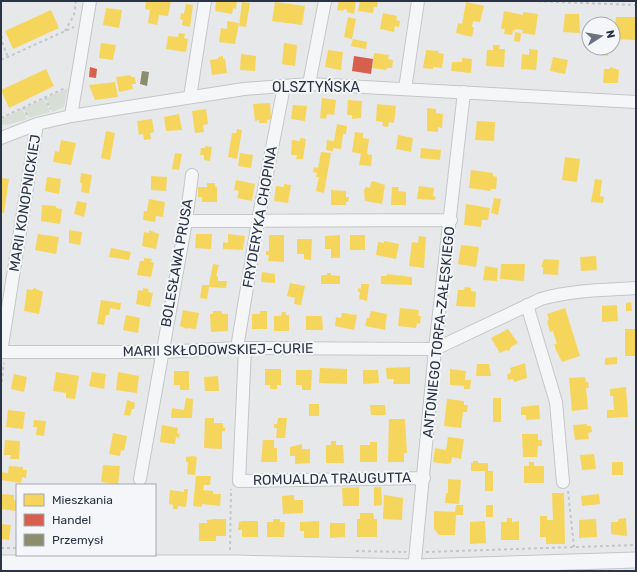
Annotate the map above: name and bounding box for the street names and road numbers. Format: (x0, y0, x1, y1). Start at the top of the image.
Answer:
street label: OLSZTYŃSKA (272, 78, 361, 96)
street label: MARII KONOPNICKIEJ (6, 133, 44, 273)
street label: FRYDERYKA CHOPINA (239, 144, 281, 289)
street label: BOLESŁAWA PRUSA (157, 197, 197, 329)
street label: ANTONIEGO TORFA-ZAŁĘSKIEGO (419, 225, 459, 439)
street label: MARII SKŁODOWSKIEJ-CURIE (122, 340, 314, 360)
street label: ROMUALDA TRAUGUTTA (253, 469, 412, 489)

